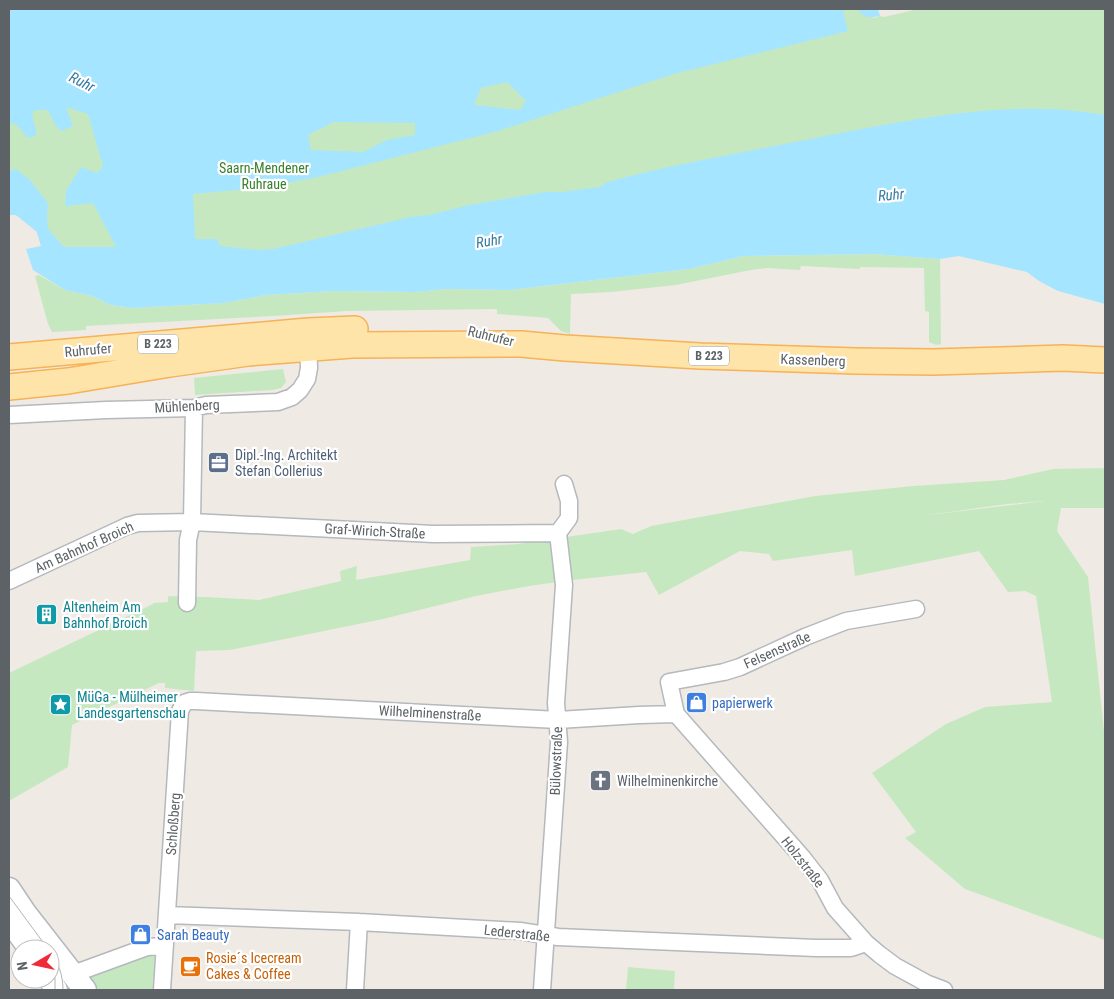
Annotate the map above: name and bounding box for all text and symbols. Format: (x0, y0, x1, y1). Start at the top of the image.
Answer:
water label: Ruhr (66, 68, 98, 96)
park label: Saarn-Mendener Ruhraue (219, 160, 309, 192)
water label: Ruhr (877, 185, 905, 205)
water label: Ruhr (475, 230, 504, 252)
street label: Ruhrufer (466, 323, 516, 349)
road number: B 223 (138, 334, 178, 354)
street label: Ruhrufer (64, 340, 112, 360)
road number: B 223 (689, 346, 729, 366)
street label: Kassenberg (780, 351, 846, 369)
street label: Mühlenberg (154, 396, 220, 416)
place label: Dipl.-Ing. Architekt Stefan Collerius (235, 447, 337, 479)
office icon: Dipl.-Ing. Architekt Stefan Collerius (207, 451, 231, 475)
street label: Am Bahnhof Broich (32, 518, 136, 576)
street label: Graf-Wirich-Straße (324, 520, 426, 542)
place label: Altenheim Am Bahnhof Broich (63, 599, 148, 631)
building icon: Altenheim Am Bahnhof Broich (35, 603, 59, 627)
street label: Felsenstraße (741, 628, 813, 672)
place label: MüGa - Mülheimer Landesgartenschau (77, 689, 186, 721)
shop icon: papierwerk (684, 691, 708, 715)
place icon: MüGa - Mülheimer Landesgartenschau (49, 693, 73, 717)
place label: papierwerk (712, 695, 774, 711)
street label: Wilhelminenstraße (378, 702, 482, 724)
street label: Bülowstraße (547, 726, 565, 796)
church icon: Wilhelminenkirche (589, 769, 613, 793)
place label: Wilhelminenkirche (617, 773, 718, 789)
street label: Schloßberg (163, 792, 183, 856)
street label: Holzstraße (778, 833, 828, 891)
street label: Lederstraße (483, 922, 551, 944)
shop icon: Sarah Beauty (129, 923, 153, 947)
place label: Sarah Beauty (157, 927, 229, 943)
north arrow (10, 939, 60, 989)
place label: Rosie´s Icecream Cakes & Coffee (206, 950, 302, 982)
cafe icon: Rosie´s Icecream Cakes & Coffee (178, 954, 202, 978)
text: N (14, 961, 31, 972)

